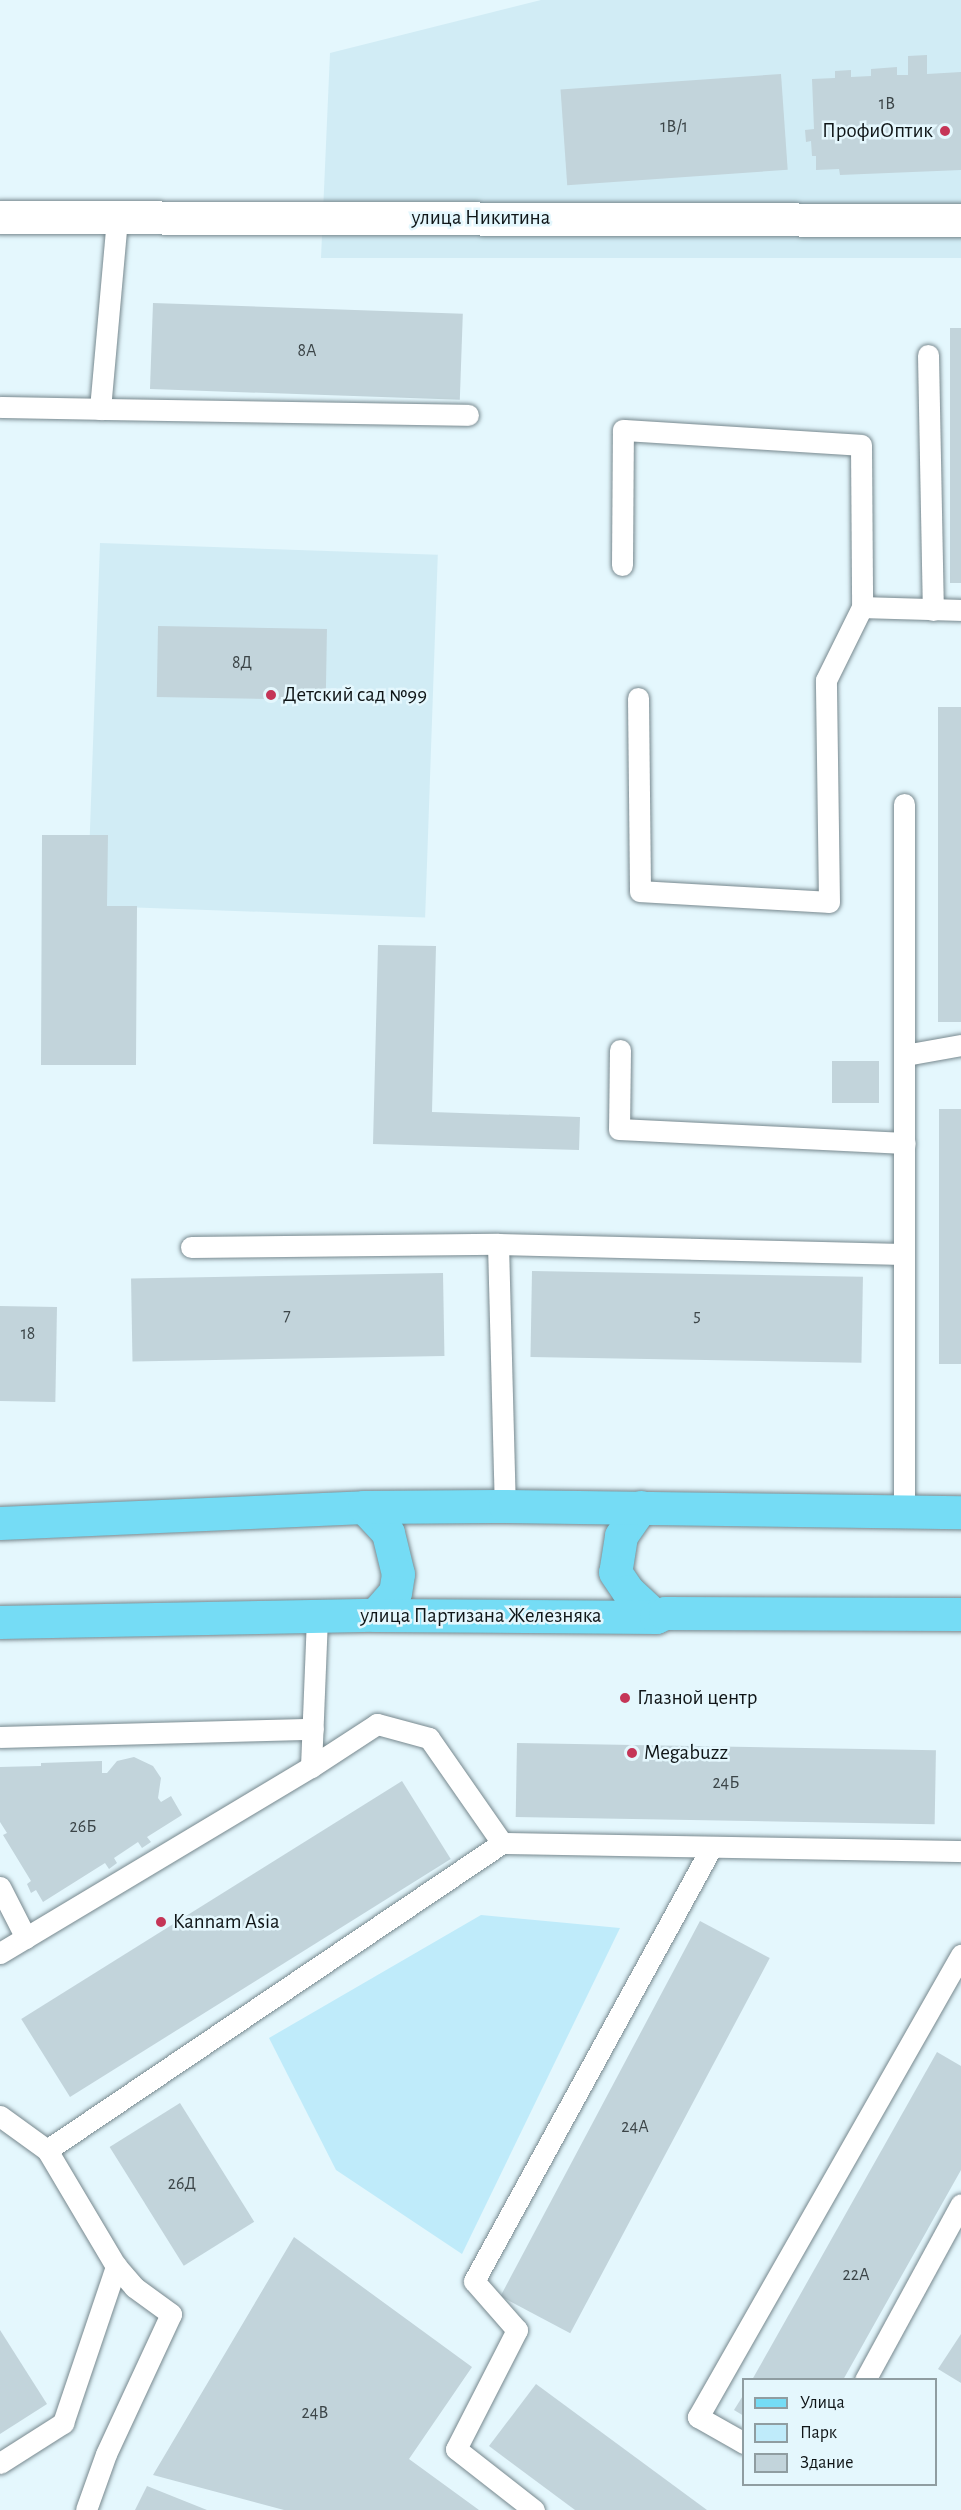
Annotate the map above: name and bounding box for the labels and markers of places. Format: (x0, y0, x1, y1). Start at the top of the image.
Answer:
place label: ПрофиОптик (822, 118, 933, 144)
marker: ПрофиОптик (938, 124, 952, 138)
place label: Детский сад №99 (283, 682, 427, 708)
marker: Детский сад №99 (264, 688, 278, 702)
place label: Глазной центр (637, 1685, 757, 1711)
marker: Глазной центр (618, 1691, 632, 1705)
place label: Megabuzz (644, 1740, 728, 1766)
marker: Megabuzz (625, 1746, 639, 1760)
place label: Kannam Asia (173, 1909, 280, 1935)
marker: Kannam Asia (154, 1915, 168, 1929)

